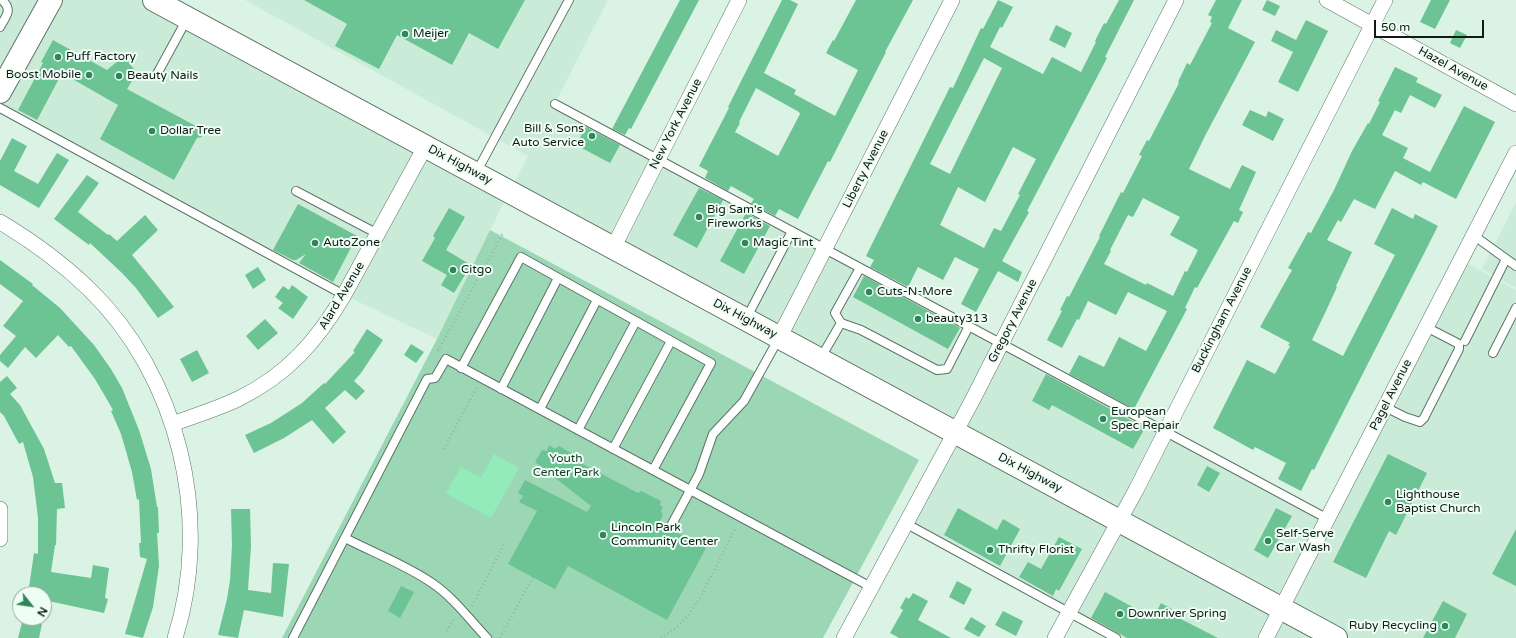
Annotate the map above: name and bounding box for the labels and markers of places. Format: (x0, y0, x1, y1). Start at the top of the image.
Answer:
place label: Meijer (413, 27, 449, 41)
marker: Meijer (400, 29, 410, 39)
place label: Puff Factory (66, 50, 136, 64)
marker: Puff Factory (53, 52, 63, 62)
place label: Boost Mobile (6, 68, 81, 82)
place label: Beauty Nails (127, 69, 198, 83)
marker: Boost Mobile (84, 70, 94, 80)
marker: Beauty Nails (114, 71, 124, 81)
place label: Bill & Sons Auto Service (512, 122, 584, 150)
place label: Dollar Tree (160, 124, 221, 138)
marker: Dollar Tree (147, 126, 157, 136)
marker: Bill & Sons Auto Service (587, 131, 597, 141)
place label: Big Sam's Fireworks (707, 203, 762, 231)
marker: Big Sam's Fireworks (694, 212, 704, 222)
place label: AutoZone (323, 236, 380, 250)
place label: Magic Tint (753, 236, 813, 250)
marker: AutoZone (310, 238, 320, 248)
marker: Magic Tint (740, 238, 750, 248)
place label: Citgo (461, 263, 492, 277)
marker: Citgo (448, 265, 458, 275)
place label: Cuts-N-More (877, 285, 952, 299)
marker: Cuts-N-More (864, 287, 874, 297)
place label: beauty313 (926, 312, 988, 326)
marker: beauty313 (913, 314, 923, 324)
place label: European Spec Repair (1111, 405, 1179, 433)
marker: European Spec Repair (1098, 414, 1108, 424)
place label: Lighthouse Baptist Church (1396, 488, 1481, 516)
marker: Lighthouse Baptist Church (1383, 497, 1393, 507)
place label: Lincoln Park Community Center (611, 521, 718, 549)
place label: Self-Serve Car Wash (1276, 527, 1334, 555)
marker: Lincoln Park Community Center (598, 530, 608, 540)
marker: Self-Serve Car Wash (1263, 536, 1273, 546)
place label: Thrifty Florist (998, 543, 1074, 557)
marker: Thrifty Florist (985, 545, 995, 555)
place label: Downriver Spring (1128, 607, 1227, 621)
marker: Downriver Spring (1115, 609, 1125, 619)
place label: Ruby Recycling (1349, 619, 1437, 633)
marker: Ruby Recycling (1440, 621, 1450, 631)

